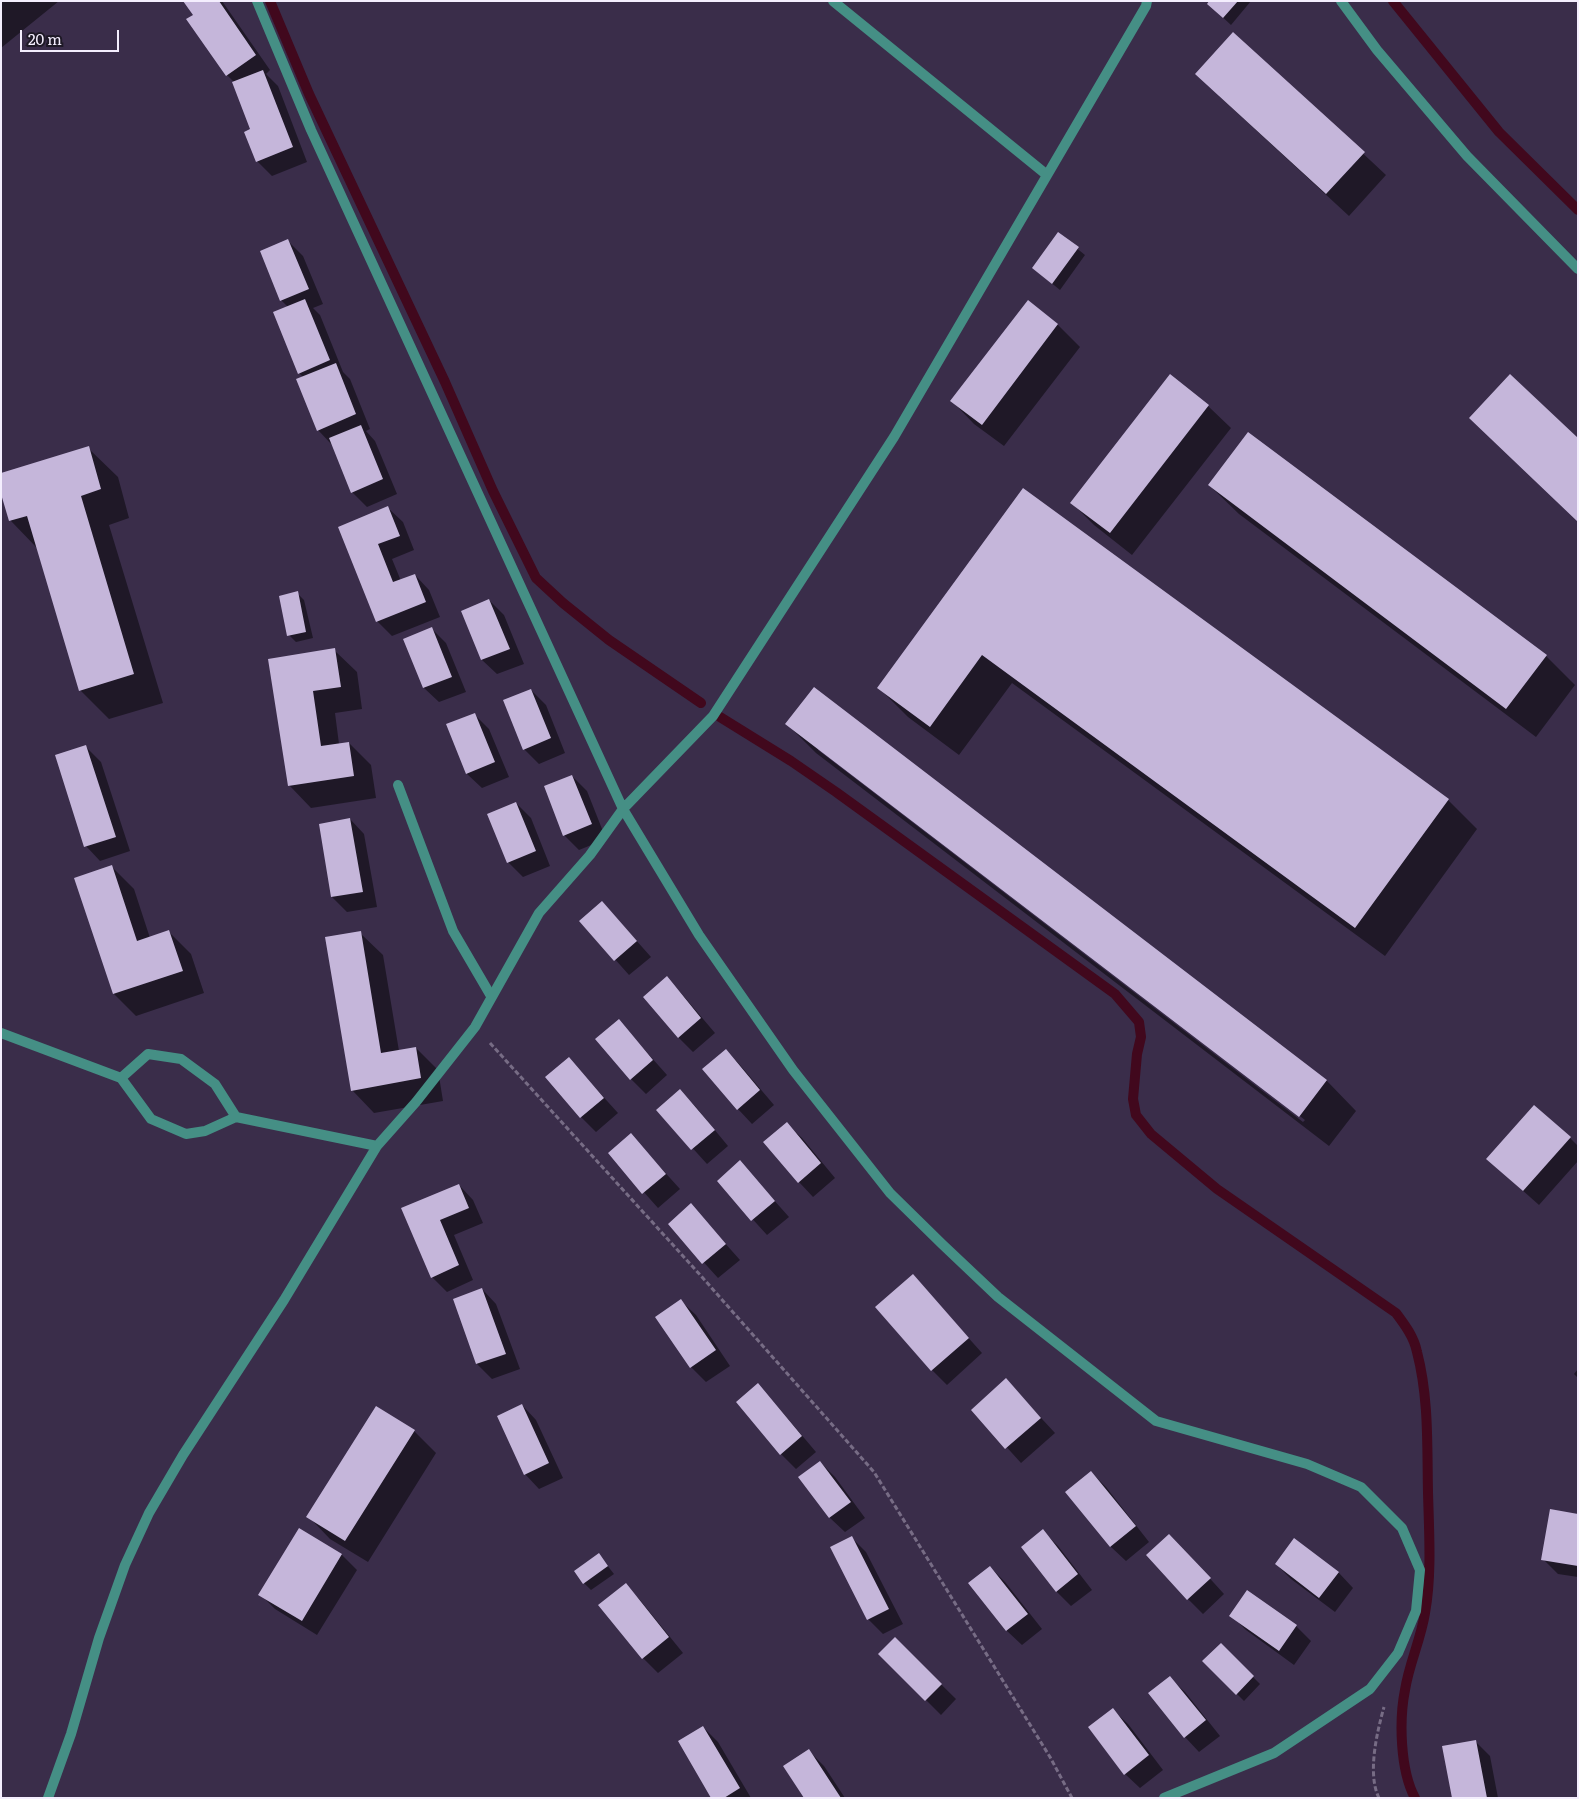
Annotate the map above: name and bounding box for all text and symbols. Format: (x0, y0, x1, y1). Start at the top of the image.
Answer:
scale bar (22, 20, 121, 52)
text: 20 m (28, 27, 62, 50)

